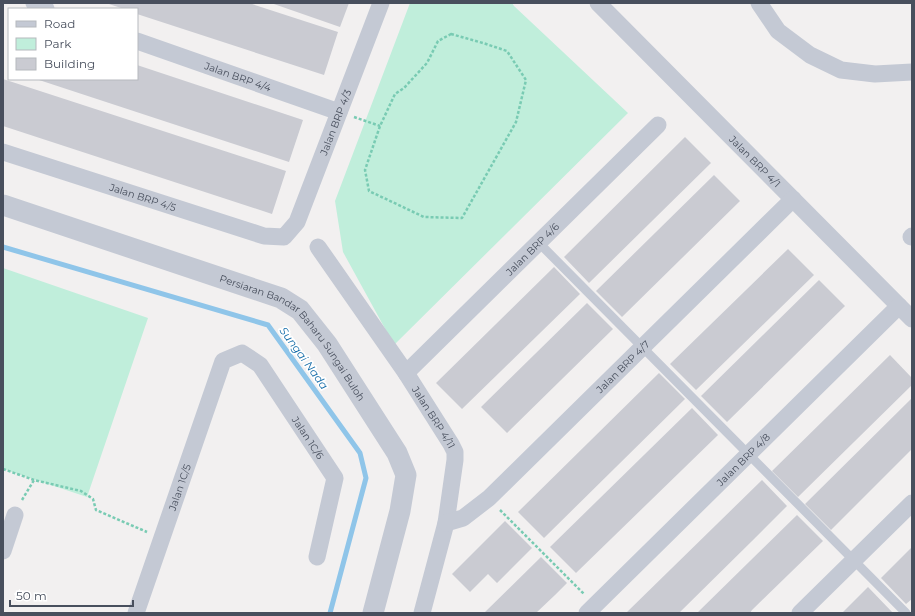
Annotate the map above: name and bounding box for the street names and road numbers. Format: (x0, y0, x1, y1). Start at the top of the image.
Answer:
street label: Jalan BRP 4/4 (202, 58, 273, 94)
street label: Jalan BRP 4/3 (316, 87, 354, 158)
street label: Jalan BRP 4/1 (726, 132, 784, 190)
street label: Jalan BRP 4/5 (107, 180, 178, 214)
street label: Jalan BRP 4/6 (502, 220, 562, 279)
street label: Persiaran Bandar Baharu Sungai Buloh (218, 271, 368, 403)
street label: Jalan BRP 4/7 (593, 337, 652, 396)
street label: Jalan BRP 4/11 (409, 383, 459, 450)
street label: Jalan 1C/6 (289, 413, 327, 462)
street label: Jalan BRP 4/8 (713, 430, 773, 489)
street label: Jalan 1C/5 (165, 462, 194, 513)

